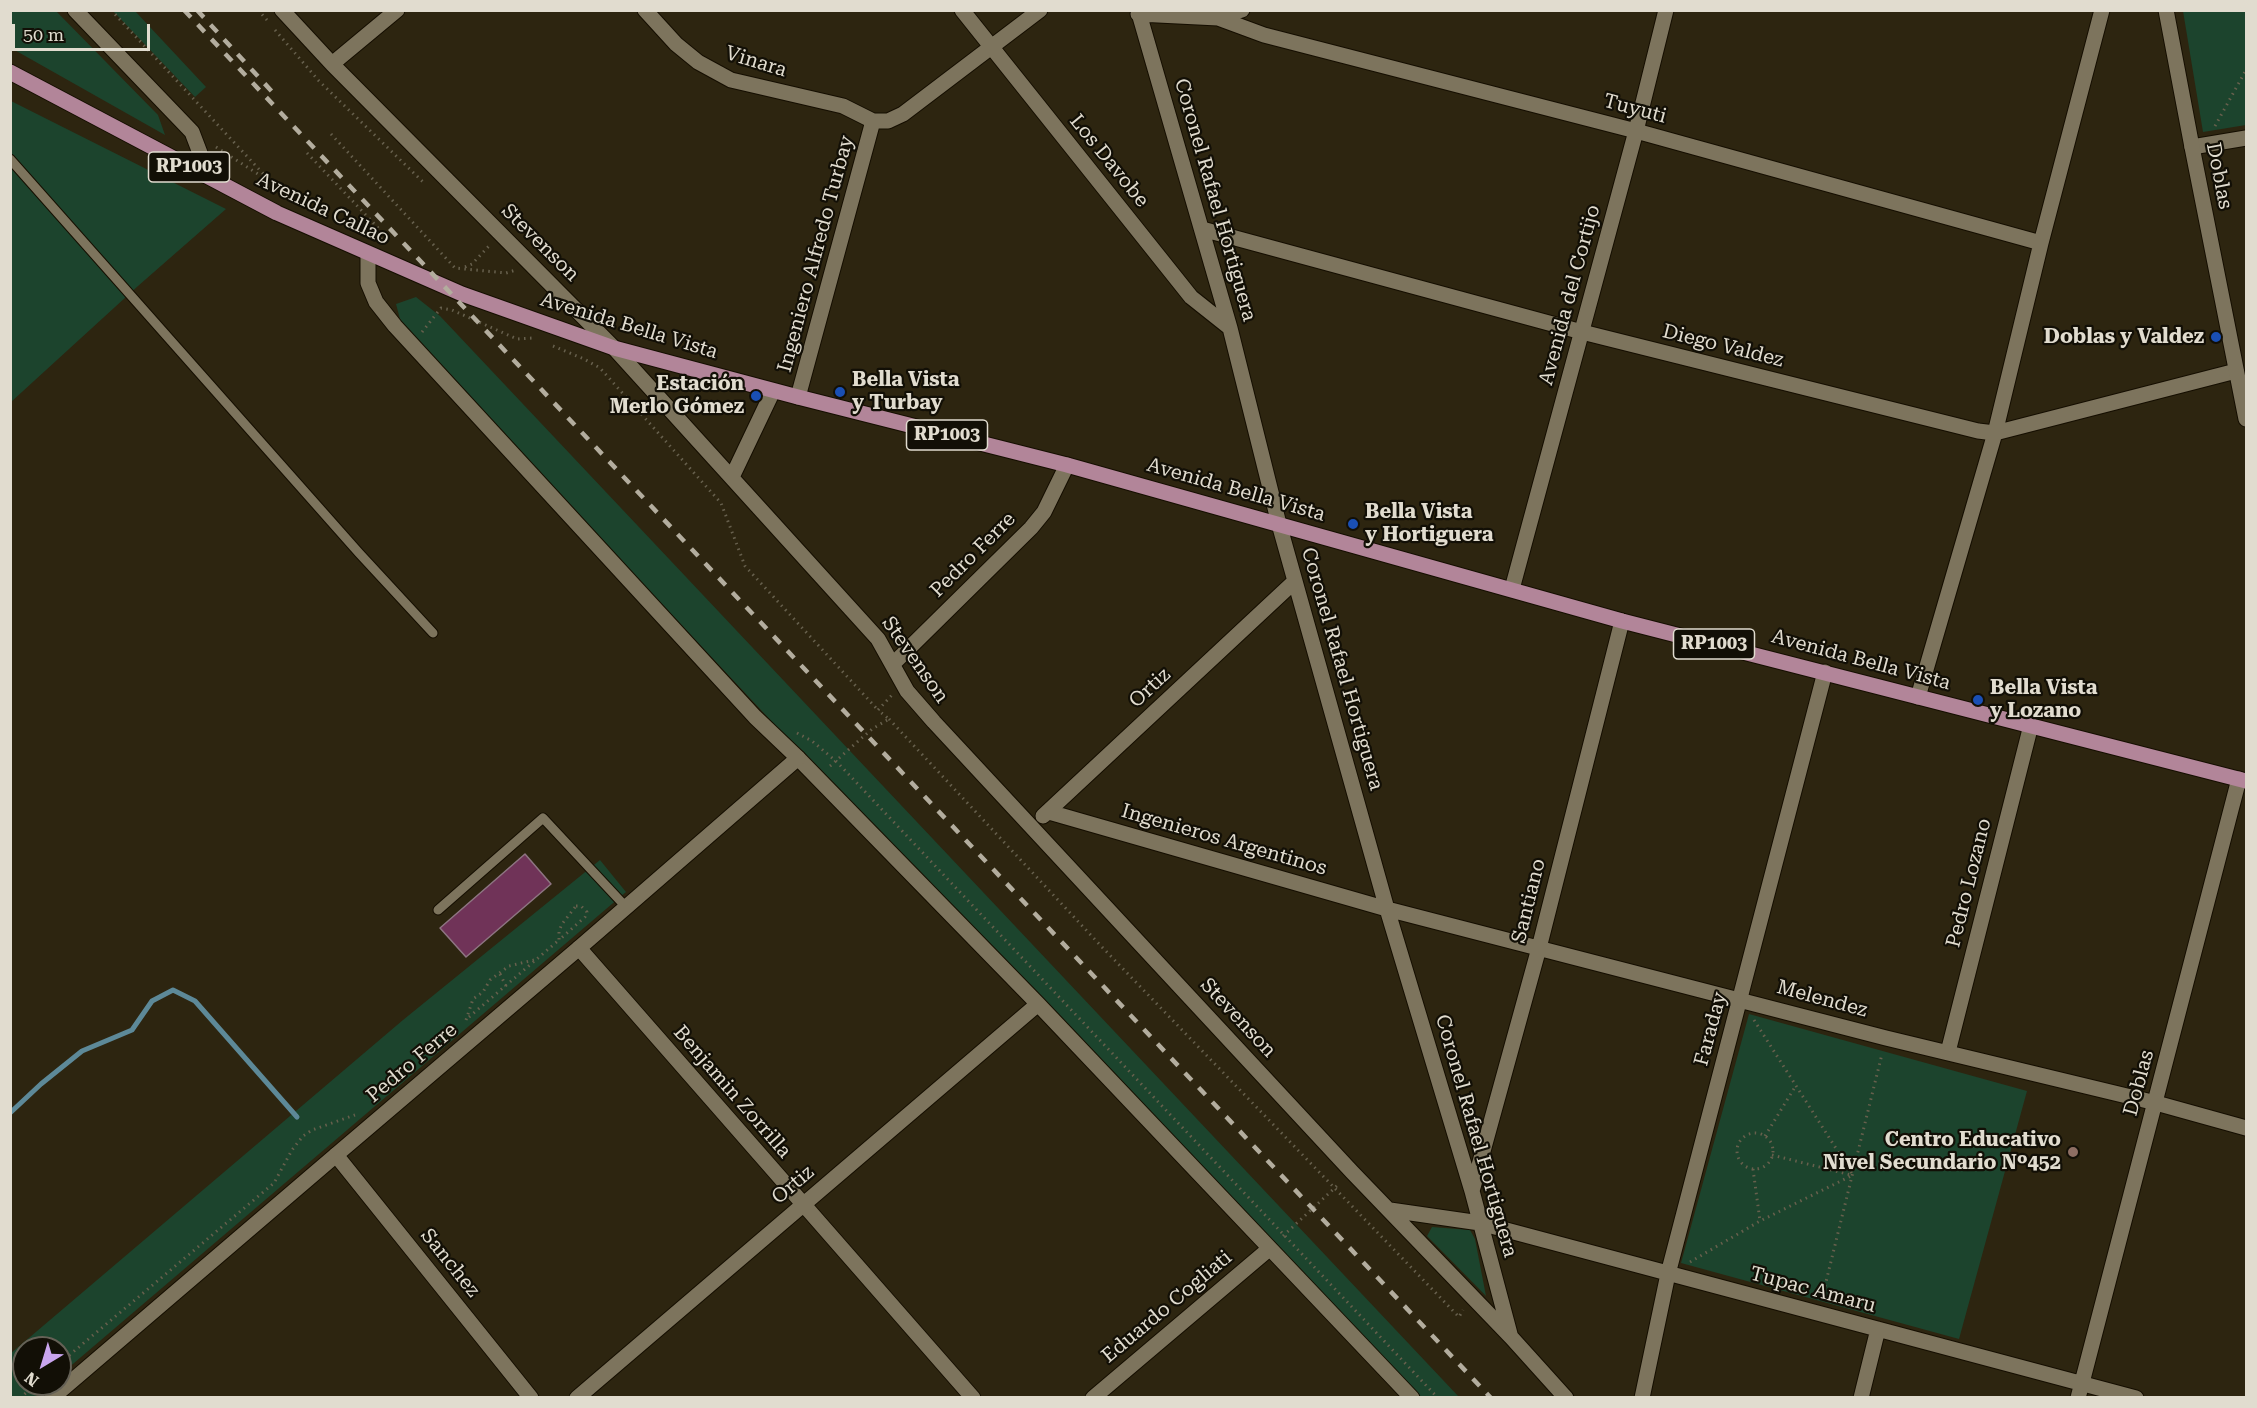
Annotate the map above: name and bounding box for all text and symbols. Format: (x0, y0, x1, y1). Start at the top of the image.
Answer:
scale bar (15, 12, 153, 50)
text: 50 m (23, 24, 64, 45)
street label: Vinara (722, 41, 790, 83)
street label: Coronel Rafael Hortiguera (1169, 76, 1261, 324)
street label: Tuyuti (1601, 89, 1669, 129)
street label: Los Davobe (1064, 110, 1154, 212)
street label: Ingeniero Alfredo Turbay (773, 133, 859, 375)
street label: Doblas (2201, 141, 2237, 211)
road number: RP1003 (148, 152, 230, 182)
street label: Avenida Callao (253, 168, 393, 250)
street label: Stevenson (496, 199, 584, 287)
street label: Avenida del Cortijo (1534, 202, 1606, 388)
street label: Avenida Bella Vista (537, 288, 721, 364)
street label: Diego Valdez (1660, 319, 1786, 373)
place label: Doblas y Valdez (2044, 325, 2204, 349)
marker: Doblas y Valdez (2209, 330, 2223, 344)
place label: Bella Vista y Turbay (852, 368, 959, 415)
place label: Estación Merlo Gómez (610, 372, 744, 419)
marker: Bella Vista y Turbay (833, 385, 847, 399)
marker: Estación Merlo Gómez (749, 389, 763, 403)
road number: RP1003 (906, 420, 988, 450)
street label: Avenida Bella Vista (1144, 453, 1328, 527)
place label: Bella Vista y Hortiguera (1365, 500, 1494, 547)
street label: Pedro Ferre (925, 507, 1021, 603)
marker: Bella Vista y Hortiguera (1346, 517, 1360, 531)
street label: Coronel Rafael Hortiguera (1296, 545, 1388, 793)
street label: Stevenson (876, 612, 954, 708)
street label: Avenida Bella Vista (1769, 625, 1953, 695)
road number: RP1003 (1674, 629, 1754, 659)
street label: Ortiz (1124, 663, 1176, 713)
place label: Bella Vista y Lozano (1990, 676, 2097, 723)
marker: Bella Vista y Lozano (1971, 693, 1985, 707)
street label: Ingenieros Argentinos (1119, 799, 1329, 881)
street label: Pedro Lozano (1941, 816, 1997, 950)
street label: Santiano (1507, 856, 1551, 946)
street label: Stevenson (1195, 973, 1281, 1063)
street label: Melendez (1774, 975, 1870, 1023)
street label: Faraday (1690, 989, 1732, 1069)
street label: Coronel Rafael Hortiguera (1430, 1012, 1522, 1260)
street label: Pedro Ferre (362, 1018, 462, 1108)
street label: Benjamin Zorrilla (668, 1021, 796, 1163)
street label: Doblas (2119, 1047, 2159, 1119)
place label: Centro Educativo Nivel Secundario Nº452 (1823, 1128, 2061, 1175)
marker: Centro Educativo Nivel Secundario Nº452 (2066, 1145, 2080, 1159)
street label: Ortiz (767, 1160, 819, 1210)
street label: Sanchez (415, 1224, 485, 1302)
street label: Eduardo Cogliati (1097, 1246, 1237, 1368)
street label: Tupac Amaru (1748, 1262, 1878, 1318)
north arrow (12, 1336, 72, 1396)
text: N (21, 1368, 43, 1390)

